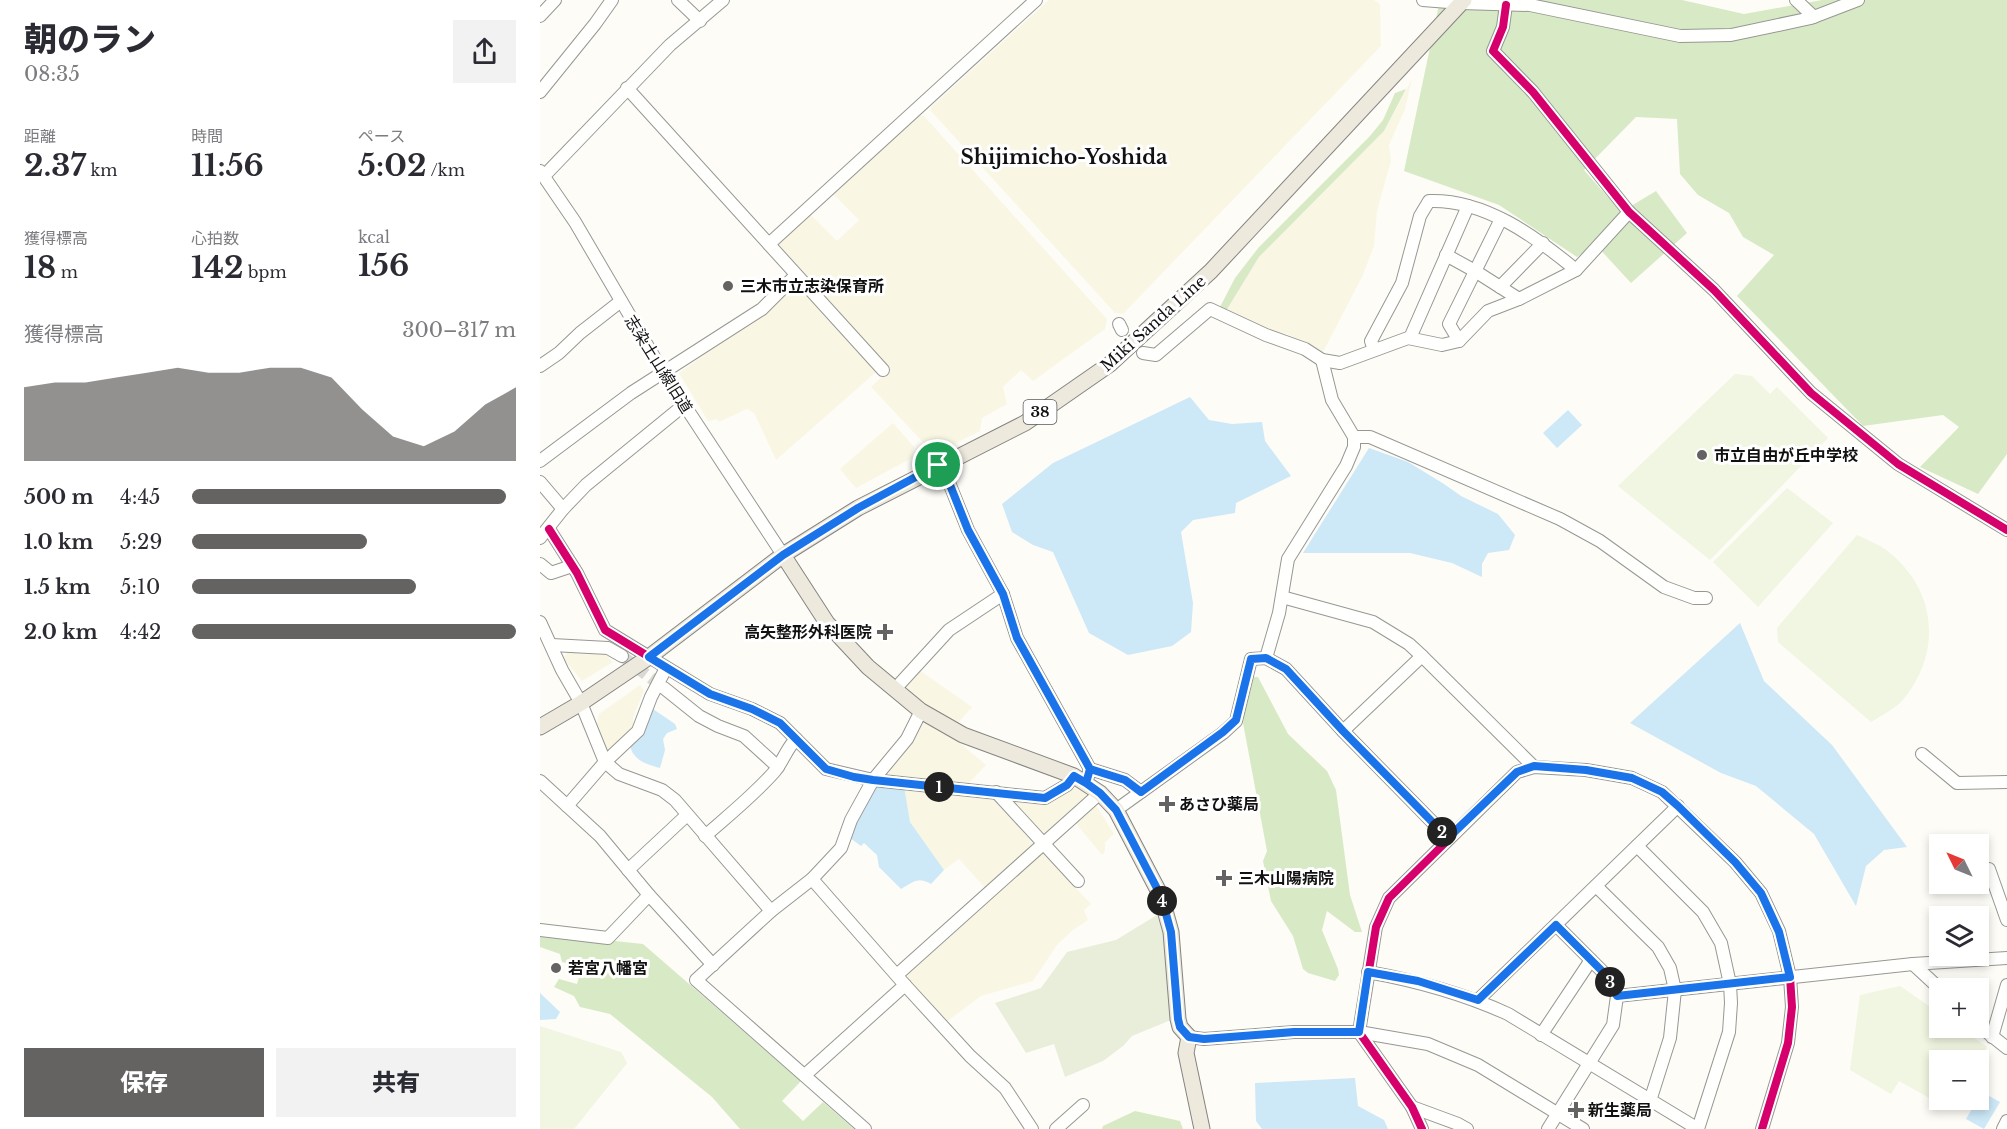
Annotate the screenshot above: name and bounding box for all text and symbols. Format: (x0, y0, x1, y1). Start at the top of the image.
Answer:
text: 朝のラン (24, 19, 156, 60)
button: share (453, 20, 516, 83)
text: 08:35 (24, 62, 80, 86)
text: 距離 (24, 126, 56, 146)
text: 時間 (191, 126, 223, 146)
text: ペース (358, 126, 405, 146)
district label: Shijimicho-Yoshida (960, 145, 1168, 169)
text: 2.37 (24, 147, 86, 184)
text: 11:56 (191, 147, 264, 184)
text: 5:02 (358, 147, 427, 184)
text: km (86, 160, 118, 180)
text: /km (427, 160, 465, 180)
text: kcal (358, 227, 390, 247)
text: 獲得標高 (24, 228, 88, 248)
text: 心拍数 (191, 228, 239, 248)
text: 156 (358, 247, 409, 284)
text: 18 (24, 249, 56, 286)
text: 142 (191, 249, 244, 286)
text: m (56, 262, 78, 282)
text: bpm (244, 262, 287, 282)
street label: Miki Sanda Line (1096, 271, 1210, 375)
place label: 三木市立志染保育所 (740, 276, 884, 296)
marker: 三木市立志染保育所 (721, 279, 735, 293)
street label: 志染土山線旧道 (621, 311, 697, 417)
text: 300–317 m (402, 318, 516, 342)
text: 獲得標高 (24, 322, 104, 346)
road number: 38 (1024, 400, 1056, 424)
pin (912, 439, 963, 490)
place label: 市立自由が丘中学校 (1714, 445, 1858, 465)
icon: arrive (921, 448, 954, 481)
marker: 市立自由が丘中学校 (1695, 448, 1709, 462)
text: 500 m (24, 485, 94, 509)
text: 4:45 (120, 485, 160, 509)
text: 1.0 km (24, 530, 93, 554)
text: 5:29 (120, 530, 162, 554)
text: 1.5 km (24, 575, 91, 599)
text: 5:10 (120, 575, 160, 599)
text: 2.0 km (24, 620, 98, 644)
text: 4:42 (120, 620, 161, 644)
place label: 高矢整形外科医院 (744, 622, 872, 642)
marker: 高矢整形外科医院 (876, 623, 894, 641)
pin: 1 (924, 772, 954, 802)
text: 1 (936, 777, 942, 797)
place label: あさひ薬局 (1179, 794, 1259, 814)
marker: あさひ薬局 (1160, 797, 1174, 811)
pin: 2 (1427, 817, 1457, 847)
text: 2 (1437, 822, 1447, 842)
north arrow (1929, 834, 1989, 894)
map controls (1929, 834, 1989, 1110)
place label: 三木山陽病院 (1238, 868, 1334, 888)
marker: 三木山陽病院 (1215, 869, 1233, 887)
pin: 4 (1147, 886, 1177, 916)
text: 4 (1157, 891, 1167, 911)
button: layers (1929, 906, 1989, 966)
place label: 若宮八幡宮 (568, 958, 648, 978)
marker: 若宮八幡宮 (549, 961, 563, 975)
pin: 3 (1595, 967, 1625, 997)
text: 3 (1605, 972, 1615, 992)
button: + (1929, 978, 1989, 1038)
button: 保存 (24, 1048, 264, 1117)
button: 共有 (276, 1048, 516, 1117)
button: − (1929, 1050, 1989, 1110)
place label: 新生薬局 (1588, 1100, 1652, 1120)
marker: 新生薬局 (1569, 1103, 1583, 1117)

